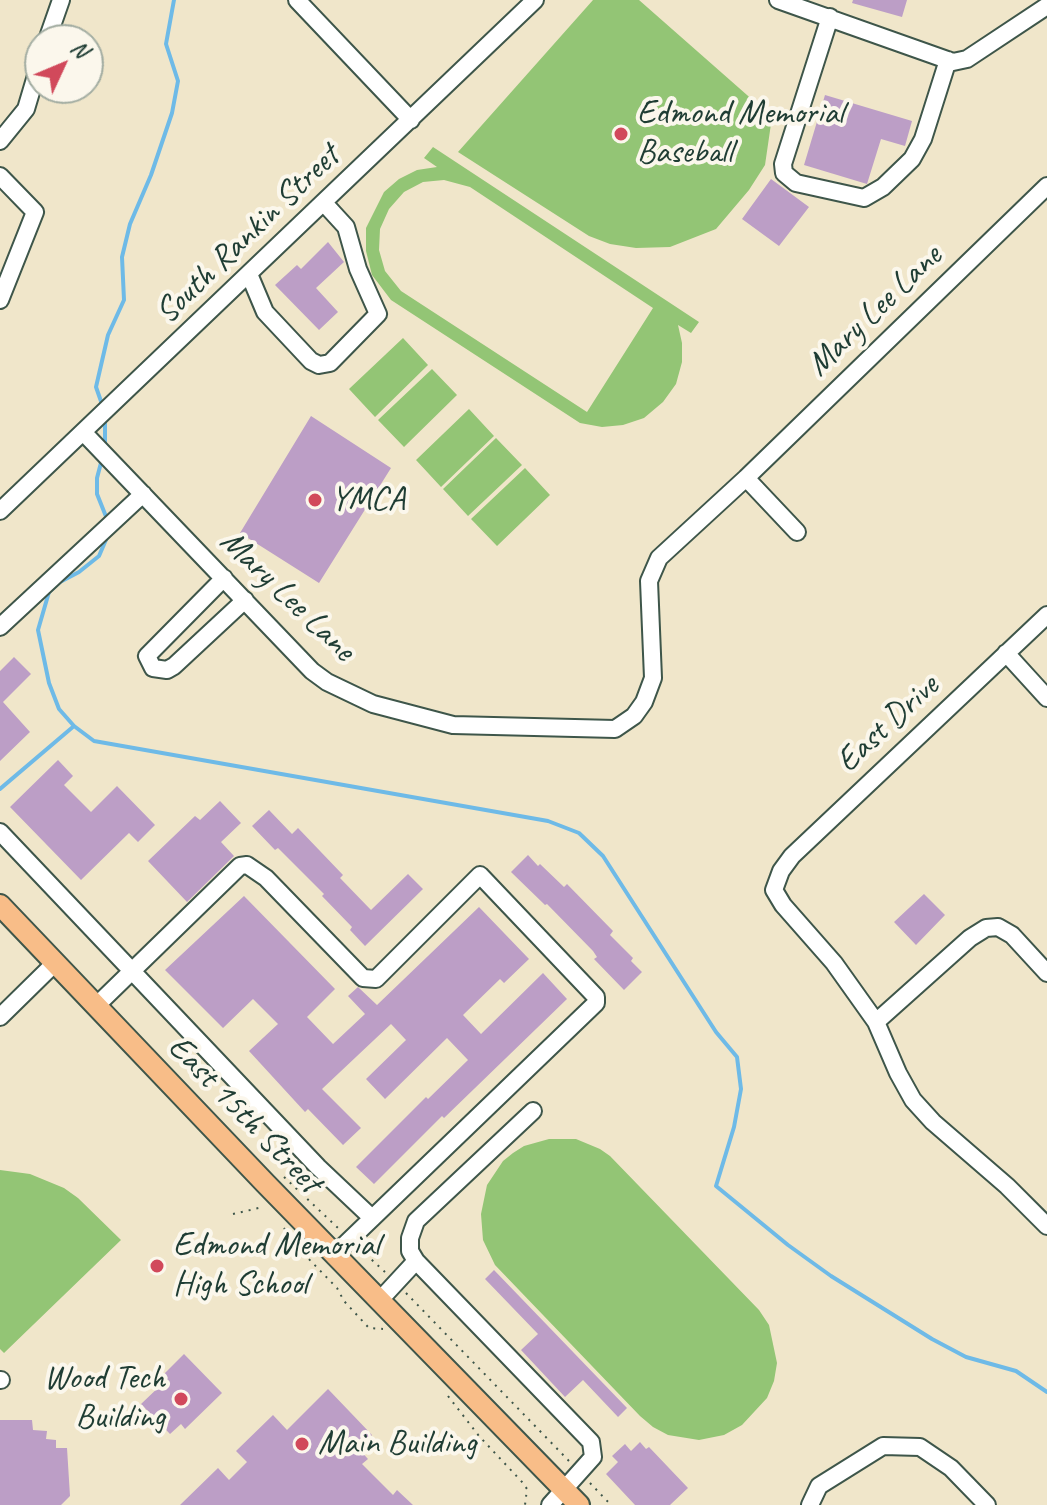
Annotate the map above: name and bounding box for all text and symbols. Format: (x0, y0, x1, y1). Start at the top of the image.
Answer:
north arrow (24, 24, 104, 104)
text: N (65, 34, 95, 63)
place label: Edmond Memorial Baseball (637, 94, 844, 174)
marker: Edmond Memorial Baseball (612, 125, 630, 143)
street label: South Rankin Street (147, 137, 349, 333)
street label: Mary Lee Lane (799, 237, 951, 385)
place label: YMCA (331, 480, 405, 520)
marker: YMCA (306, 491, 324, 509)
street label: Mary Lee Lane (211, 522, 363, 670)
street label: East Drive (828, 666, 948, 782)
street label: East 15th Street (159, 1028, 329, 1202)
place label: Edmond Memorial High School (173, 1226, 380, 1306)
marker: Edmond Memorial High School (148, 1257, 166, 1275)
place label: Wood Tech Building (44, 1359, 165, 1438)
marker: Wood Tech Building (172, 1390, 190, 1408)
place label: Main Building (318, 1424, 477, 1464)
marker: Main Building (293, 1435, 311, 1453)

